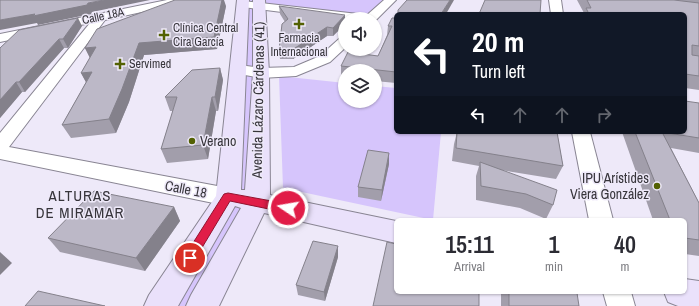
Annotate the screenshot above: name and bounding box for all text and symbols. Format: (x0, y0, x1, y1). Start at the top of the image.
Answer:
street label: Calle 18A (80, 4, 126, 28)
map controls (338, 12, 382, 108)
button: sound (338, 12, 382, 56)
marker: Farmacia Internacional (294, 19, 304, 29)
place label: Clínica Central Cira García (173, 20, 238, 50)
street label: Avenida Lázaro Cárdenas (41) (248, 21, 268, 180)
text: 20 m (472, 23, 524, 61)
icon: left (406, 28, 458, 80)
marker: Clínica Central Cira García (158, 29, 170, 41)
place label: Farmacia Internacional (271, 30, 327, 60)
place label: Servimed (129, 56, 171, 72)
marker: Servimed (114, 58, 126, 70)
text: Turn left (472, 59, 525, 84)
button: layers (338, 64, 382, 108)
icon: left (467, 104, 489, 126)
icon: ahead (509, 104, 531, 126)
icon: ahead (551, 104, 573, 126)
icon: right (593, 104, 615, 126)
place label: Verano (200, 132, 236, 150)
marker: Verano (187, 136, 197, 146)
place label: IPU Arístides Viera González (570, 169, 649, 203)
street label: Calle 18 (164, 176, 208, 202)
marker: IPU Arístides Viera González (652, 181, 662, 191)
district label: ALTURAS DE MIRAMAR (36, 185, 124, 223)
position arrow (267, 187, 309, 229)
text: 15:11 (445, 228, 494, 260)
text: 1 (548, 228, 559, 260)
text: 40 (614, 228, 636, 260)
pin (173, 241, 207, 275)
icon: arrive (179, 247, 201, 269)
text: Arrival (454, 258, 485, 275)
text: min (545, 258, 563, 275)
text: m (620, 258, 629, 275)

